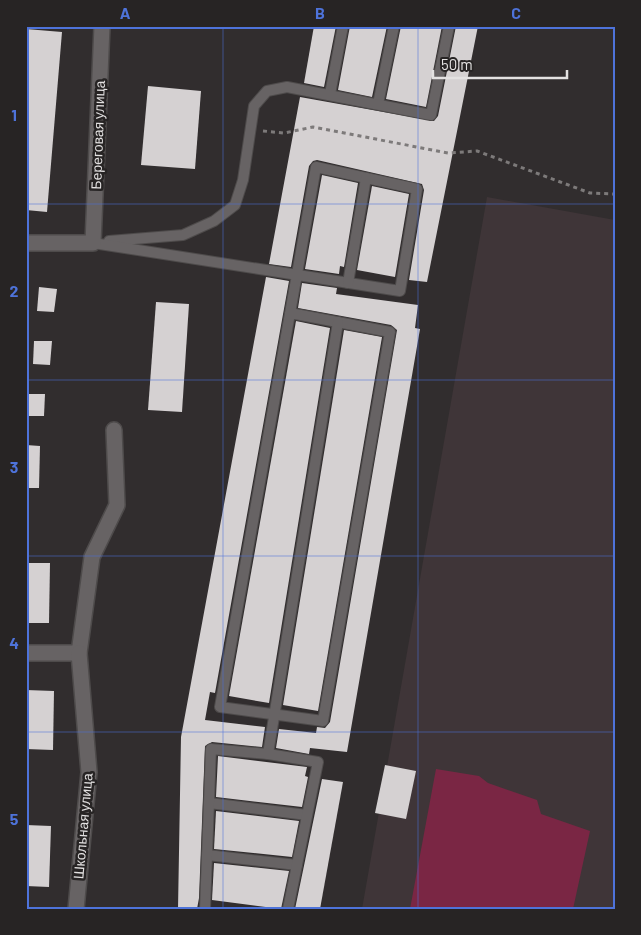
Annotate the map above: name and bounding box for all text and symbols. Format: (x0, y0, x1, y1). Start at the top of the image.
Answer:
text: A (120, 3, 131, 22)
text: B (315, 3, 325, 22)
text: C (511, 3, 521, 22)
scale bar (433, 48, 567, 80)
text: 50 m (441, 55, 473, 73)
street label: Береговая улица (87, 80, 108, 190)
text: 1 (11, 105, 17, 124)
text: 2 (10, 281, 19, 300)
text: 3 (10, 457, 18, 476)
text: 4 (9, 633, 19, 652)
street label: Школьная улица (69, 772, 96, 880)
text: 5 (10, 809, 19, 828)

